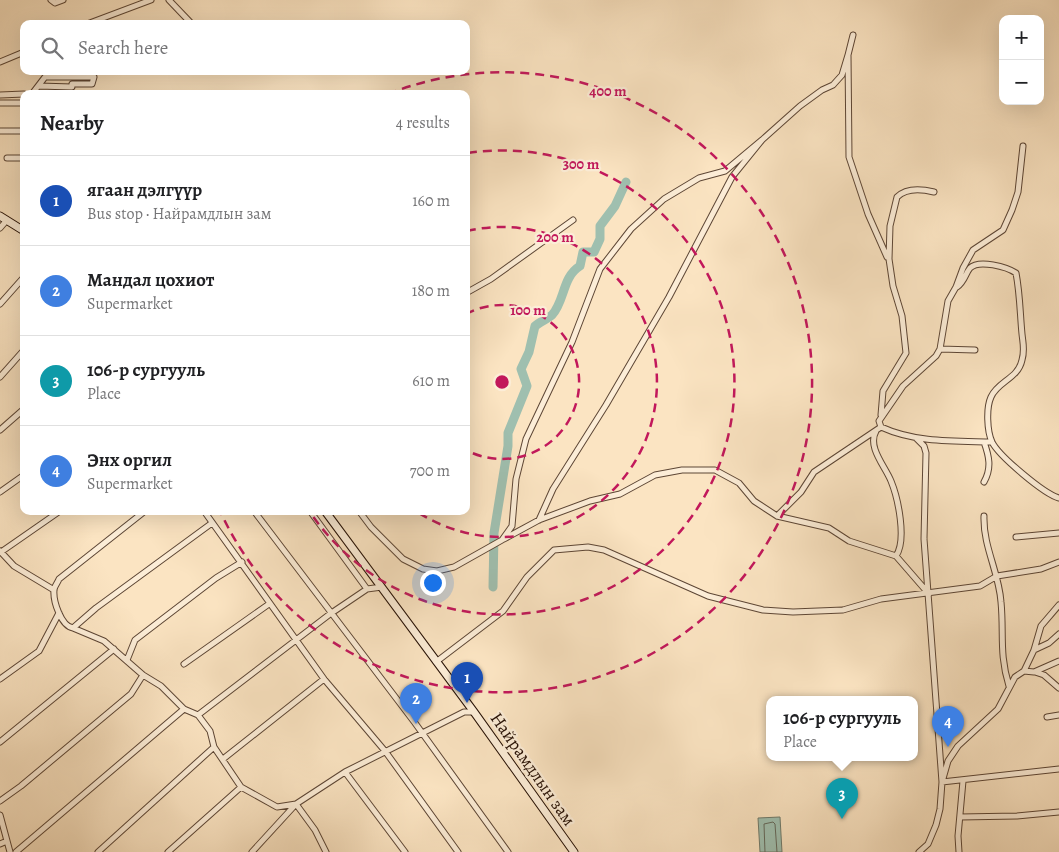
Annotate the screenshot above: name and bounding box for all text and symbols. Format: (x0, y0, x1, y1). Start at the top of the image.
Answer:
map controls (999, 15, 1044, 105)
button: + (999, 15, 1044, 60)
search box (20, 20, 470, 75)
icon: search (38, 34, 66, 62)
text: Search here (78, 35, 168, 61)
button: − (999, 60, 1044, 105)
text: 400 m (589, 81, 627, 101)
text: Nearby (40, 109, 103, 137)
text: 4 results (396, 112, 450, 134)
text: 300 m (563, 154, 600, 174)
text: ягаан дэлгүүр (87, 177, 202, 203)
text: 1 (53, 190, 59, 212)
text: 160 m (412, 190, 450, 212)
text: Bus stop · Найрамдлын зам (87, 203, 271, 225)
text: 200 m (536, 227, 574, 247)
text: Мандал цохиот (87, 267, 215, 293)
text: 2 (52, 280, 60, 302)
text: 180 m (412, 280, 450, 302)
text: Supermarket (87, 293, 173, 315)
text: 100 m (510, 300, 546, 320)
text: 106-р сургууль (87, 357, 205, 383)
text: 3 (53, 370, 59, 392)
text: 610 m (412, 370, 450, 392)
centre of rings (493, 373, 511, 391)
text: Place (87, 383, 121, 405)
text: Энх оргил (87, 447, 172, 473)
text: 4 (52, 460, 60, 482)
text: 700 m (410, 460, 450, 482)
text: Supermarket (87, 473, 173, 495)
your location (420, 570, 446, 596)
pin: 1 (451, 662, 483, 703)
pin: 2 (400, 683, 432, 724)
popup (766, 696, 918, 761)
text: 106-р сургууль (783, 705, 901, 731)
pin: 4 (932, 706, 964, 747)
street label: Найрамдлын зам (485, 707, 581, 831)
text: Place (783, 731, 817, 753)
pin: 3 (826, 778, 858, 819)

